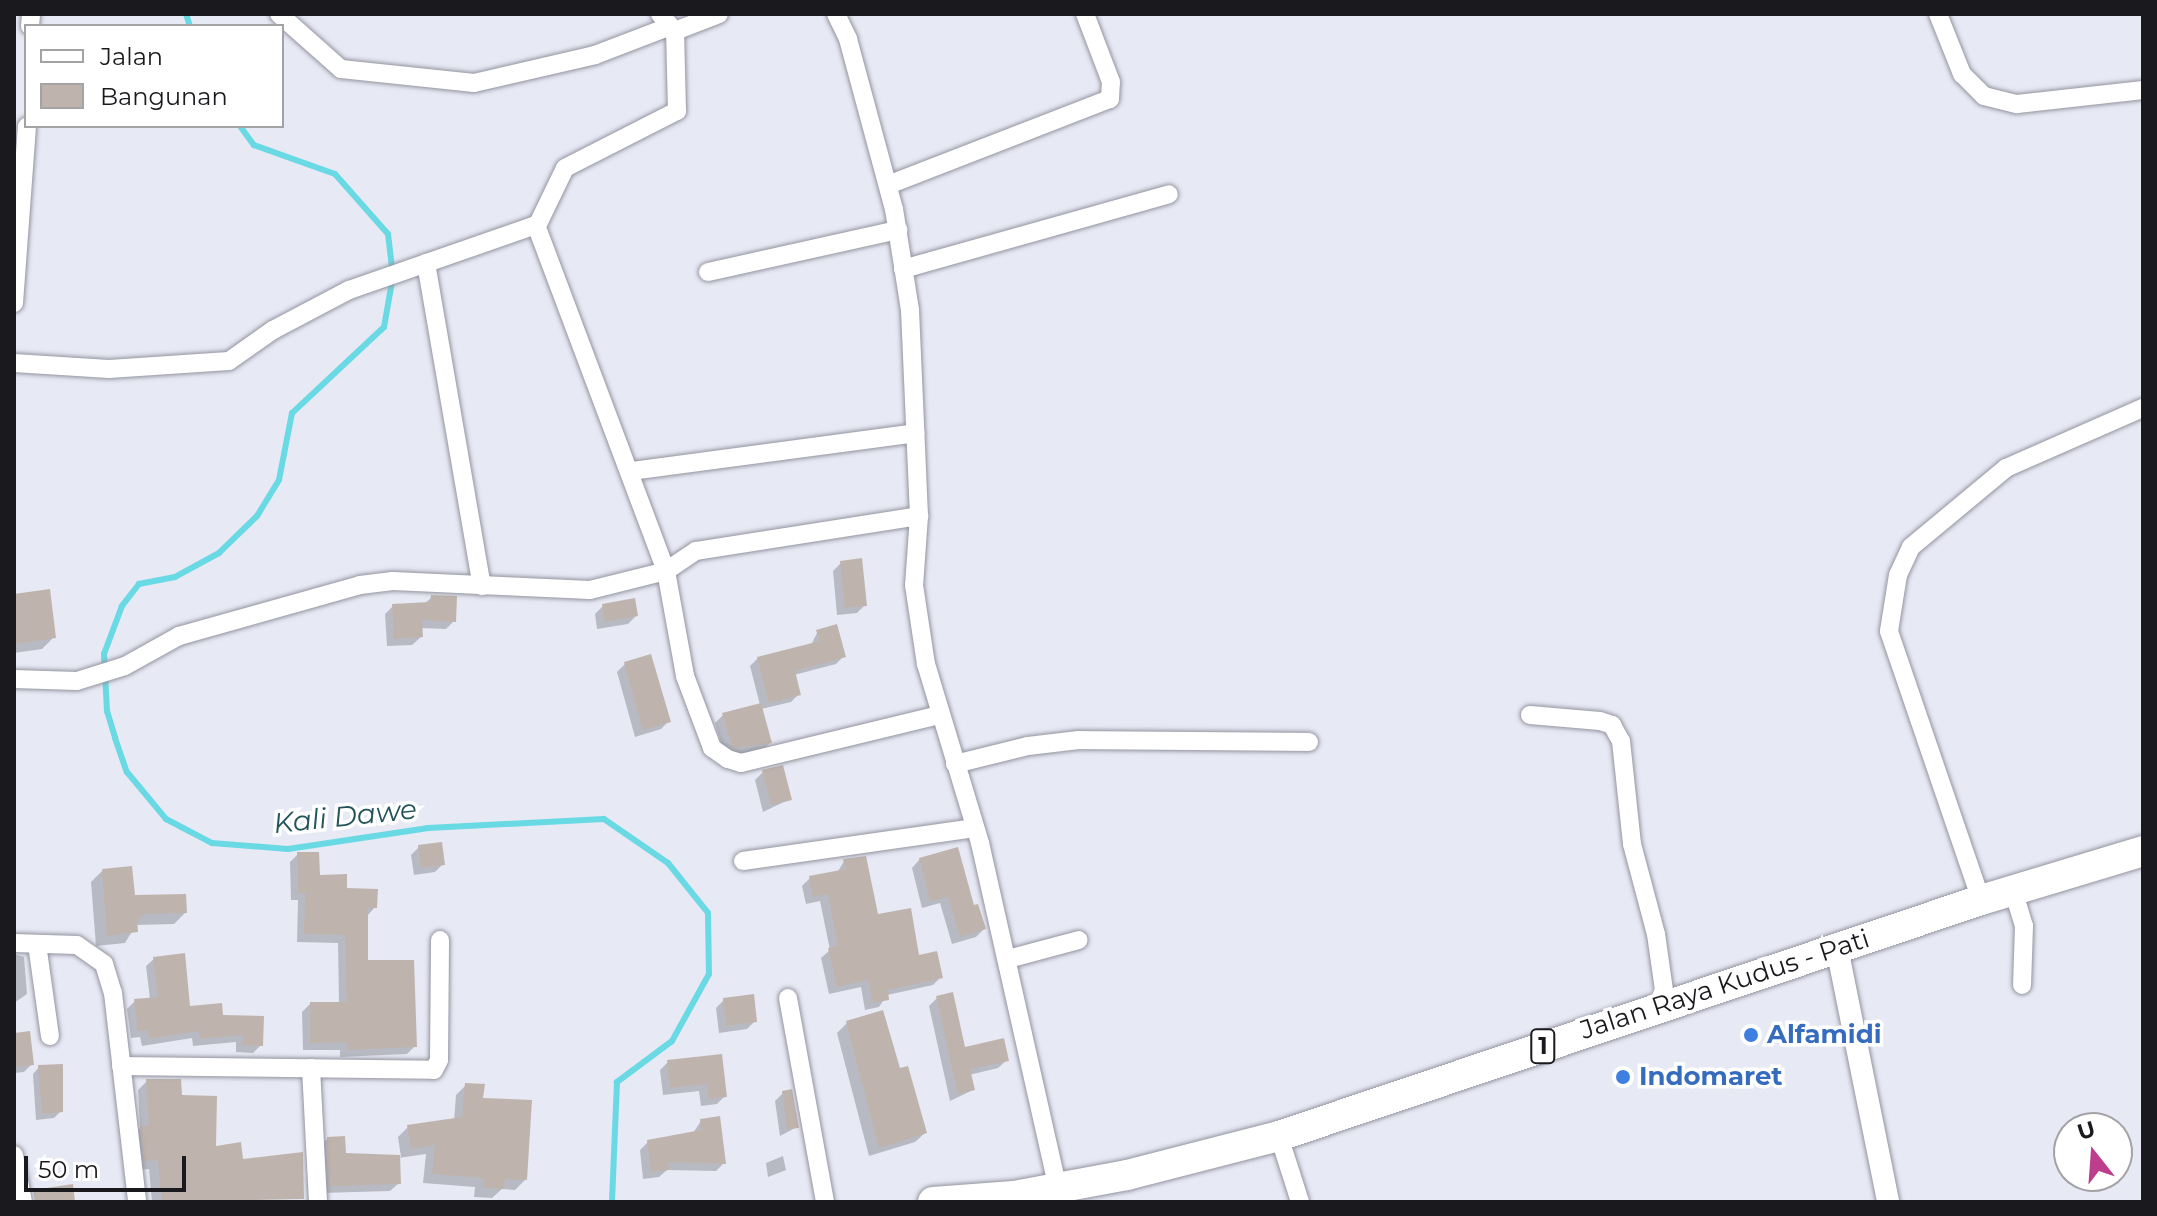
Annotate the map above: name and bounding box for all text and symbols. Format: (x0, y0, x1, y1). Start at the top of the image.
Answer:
legend (24, 24, 284, 128)
text: Jalan (100, 42, 163, 71)
text: Bangunan (100, 82, 228, 111)
water label: Kali Dawe (272, 792, 418, 840)
street label: Jalan Raya Kudus - Pati (1576, 923, 1874, 1047)
place label: Alfamidi (1767, 1019, 1882, 1051)
road number: 1 (1529, 1026, 1557, 1066)
marker: Alfamidi (1742, 1026, 1760, 1044)
place label: Indomaret (1639, 1061, 1783, 1093)
marker: Indomaret (1614, 1068, 1632, 1086)
north arrow (2053, 1112, 2133, 1192)
text: U (2074, 1115, 2099, 1146)
scale bar (28, 1140, 190, 1190)
text: 50 m (38, 1155, 99, 1184)

